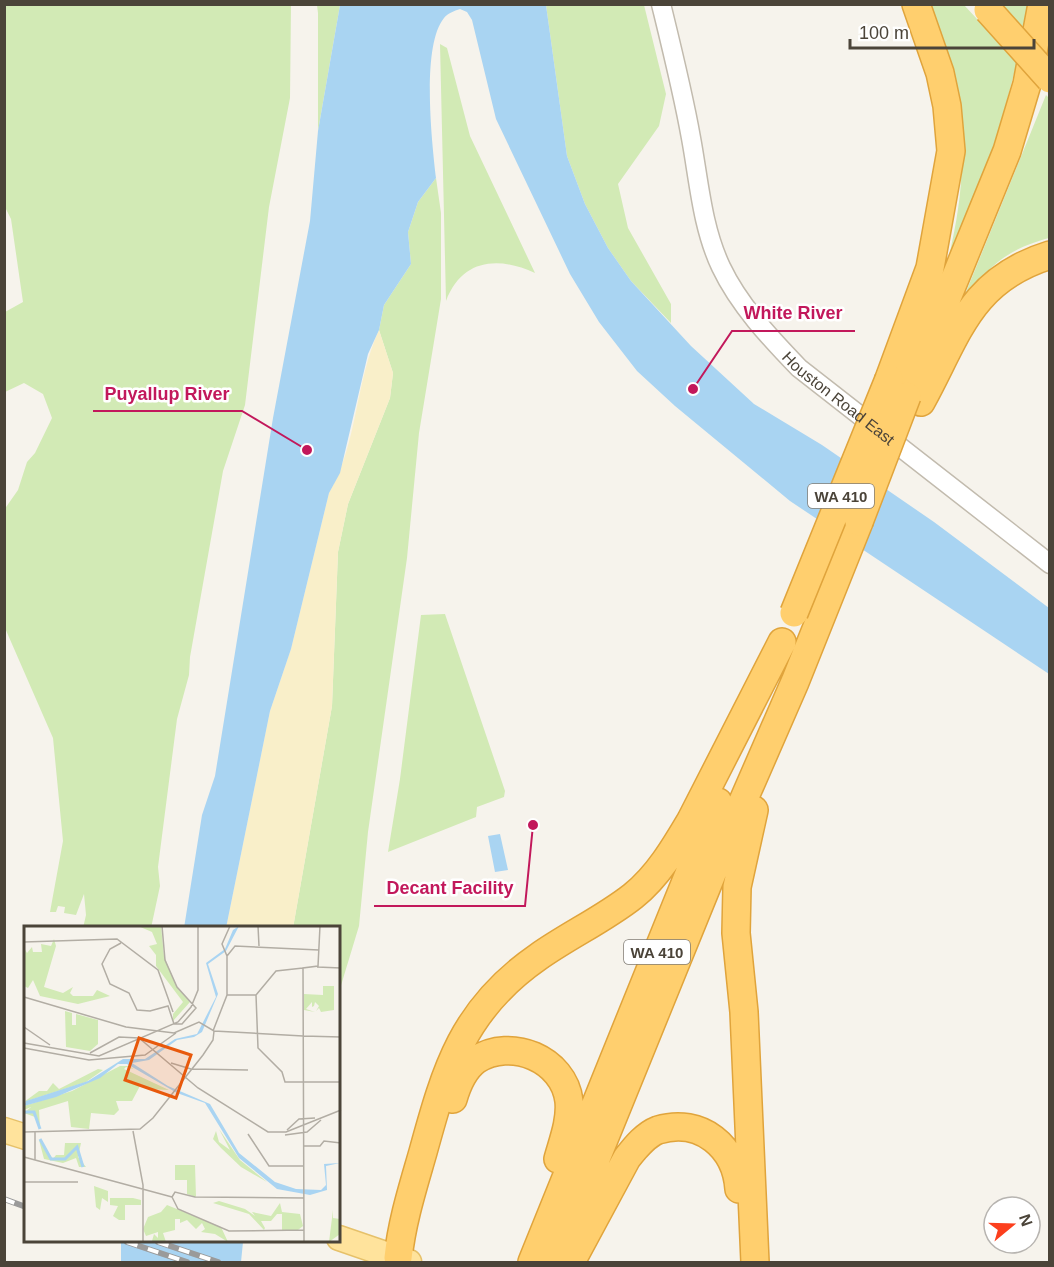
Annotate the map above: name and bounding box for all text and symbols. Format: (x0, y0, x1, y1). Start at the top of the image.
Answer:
scale bar (850, 12, 1034, 50)
text: 100 m (859, 23, 909, 43)
callout: White River (732, 295, 855, 331)
text: White River (743, 303, 843, 323)
street label: Houston Road East (779, 348, 898, 448)
callout: Puyallup River (93, 375, 242, 411)
text: Puyallup River (104, 384, 230, 404)
road number: WA 410 (808, 484, 874, 508)
callout: Decant Facility (374, 870, 525, 906)
text: Decant Facility (386, 878, 514, 898)
inset map (24, 926, 340, 1243)
road number: WA 410 (624, 940, 690, 964)
north arrow (982, 1195, 1042, 1255)
text: N (1016, 1212, 1036, 1229)

